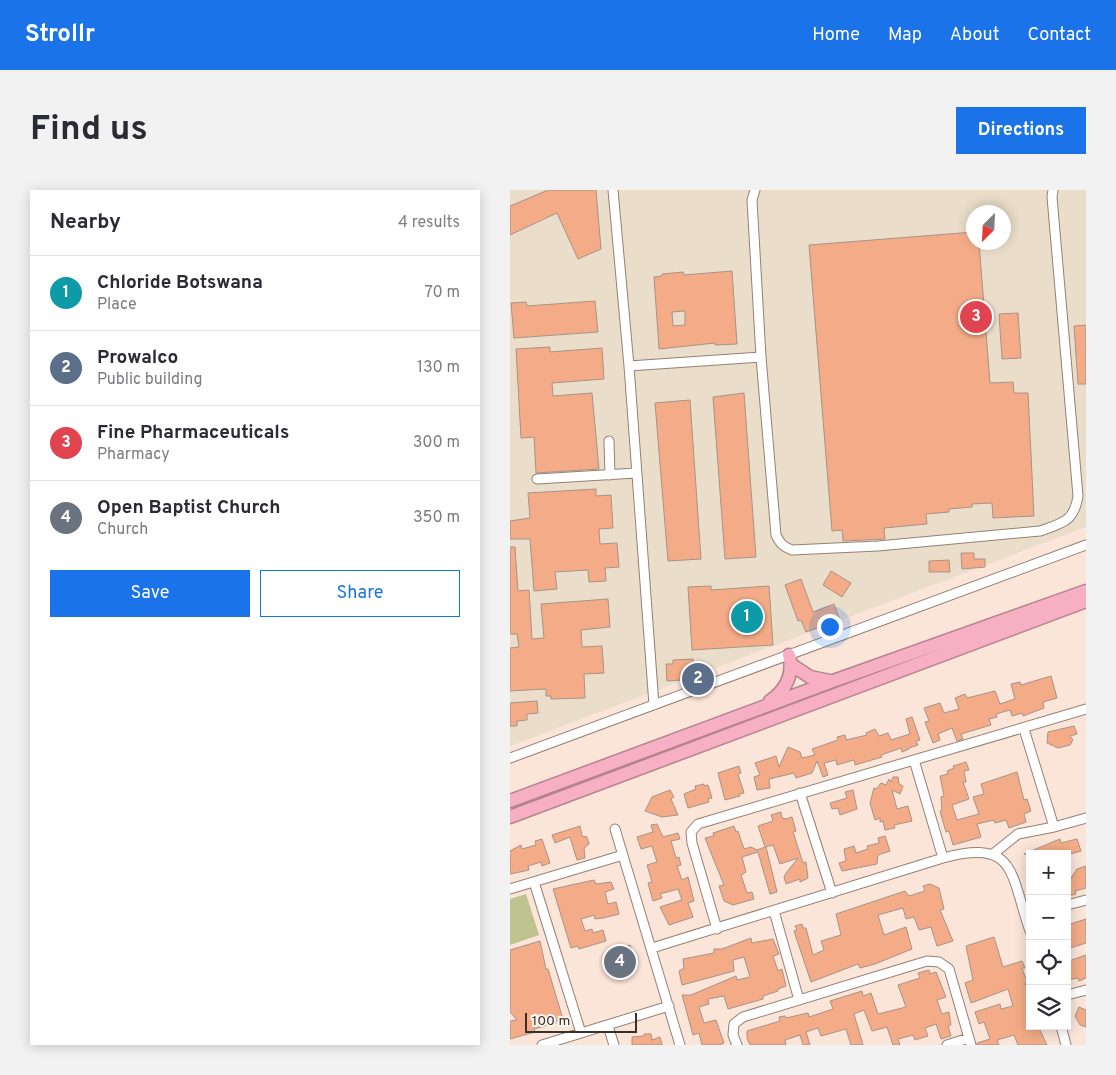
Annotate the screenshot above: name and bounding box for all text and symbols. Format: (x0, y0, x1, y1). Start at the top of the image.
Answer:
text: Strollr (25, 20, 95, 50)
text: Home (812, 24, 860, 47)
text: Map (888, 24, 922, 47)
text: About (950, 24, 999, 47)
text: Contact (1027, 24, 1091, 47)
button: Directions (956, 107, 1086, 154)
text: Find us (30, 108, 148, 152)
north arrow (966, 205, 1011, 250)
text: Nearby (50, 209, 121, 236)
text: 4 results (398, 213, 460, 233)
text: Chloride Botswana (97, 271, 263, 295)
text: 1 (63, 283, 69, 303)
text: 70 m (425, 283, 460, 303)
text: Place (97, 295, 137, 315)
pin: 3 (960, 298, 992, 336)
text: Prowalco (97, 346, 178, 370)
text: 2 (61, 358, 71, 378)
text: 130 m (417, 358, 460, 378)
text: Public building (97, 370, 202, 390)
text: Fine Pharmaceuticals (97, 421, 289, 445)
text: 3 (61, 433, 71, 453)
text: 300 m (413, 433, 460, 453)
text: Pharmacy (97, 445, 170, 465)
text: Open Baptist Church (97, 496, 281, 520)
text: 4 (61, 508, 71, 528)
text: 350 m (413, 508, 460, 528)
text: Church (97, 520, 148, 540)
button: Save (50, 570, 250, 617)
button: Share (260, 570, 460, 617)
pin: 1 (731, 598, 763, 636)
your location (817, 614, 843, 640)
pin: 2 (682, 660, 714, 698)
map controls (1026, 850, 1071, 1030)
button: + (1026, 850, 1071, 895)
button: − (1026, 895, 1071, 940)
button: locate (1026, 940, 1071, 985)
pin: 4 (604, 943, 636, 981)
button: layers (1026, 985, 1071, 1030)
scale bar (525, 1010, 638, 1033)
text: 100 m (532, 1013, 570, 1030)

